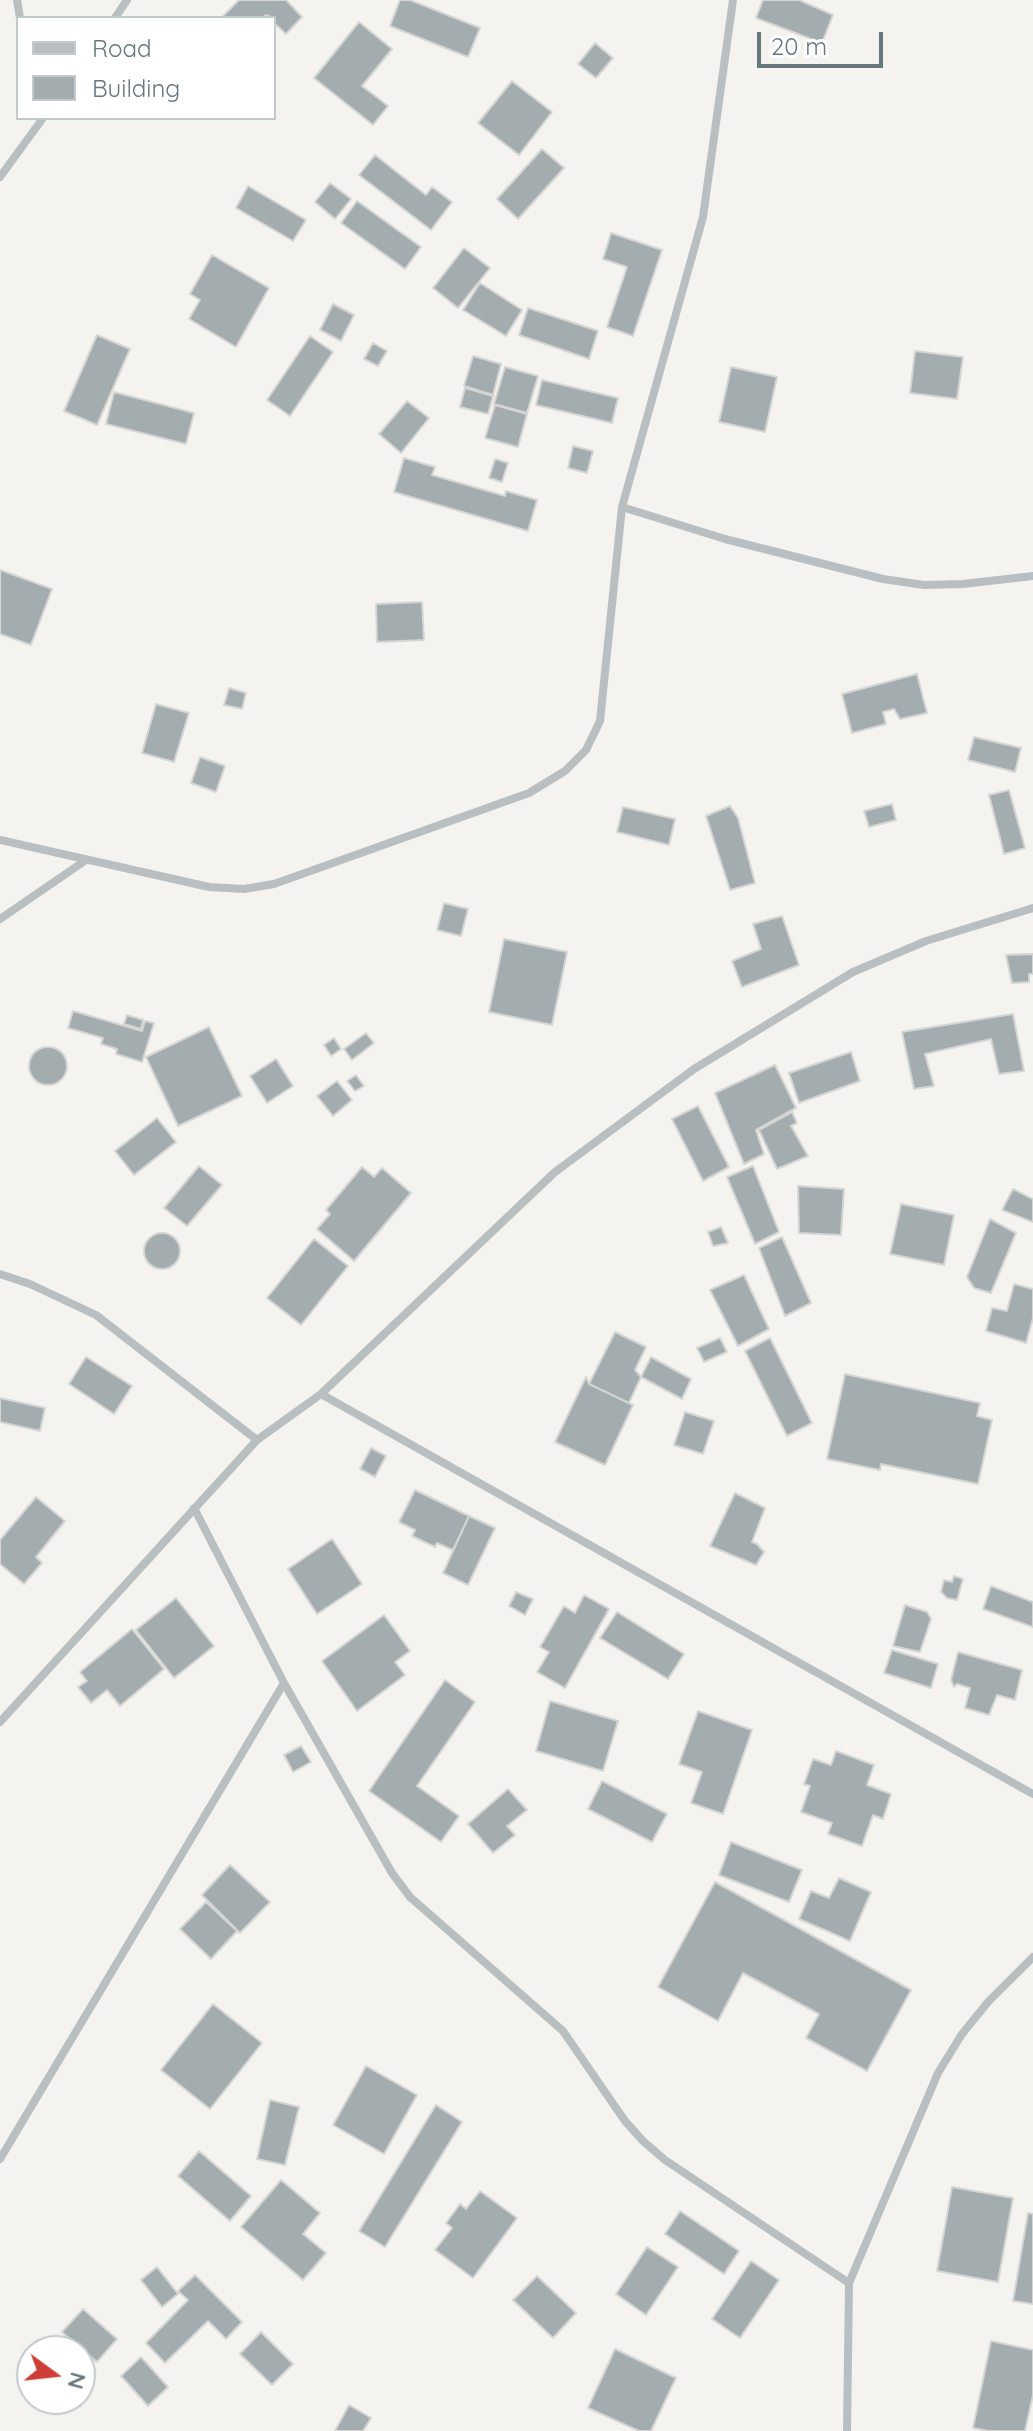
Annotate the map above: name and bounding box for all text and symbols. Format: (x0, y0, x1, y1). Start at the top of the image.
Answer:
legend (16, 16, 276, 120)
scale bar (761, 16, 887, 66)
text: 20 m (771, 31, 827, 61)
text: Road (92, 33, 152, 63)
text: Building (92, 73, 180, 103)
north arrow (16, 2335, 96, 2415)
text: N (62, 2369, 93, 2392)

